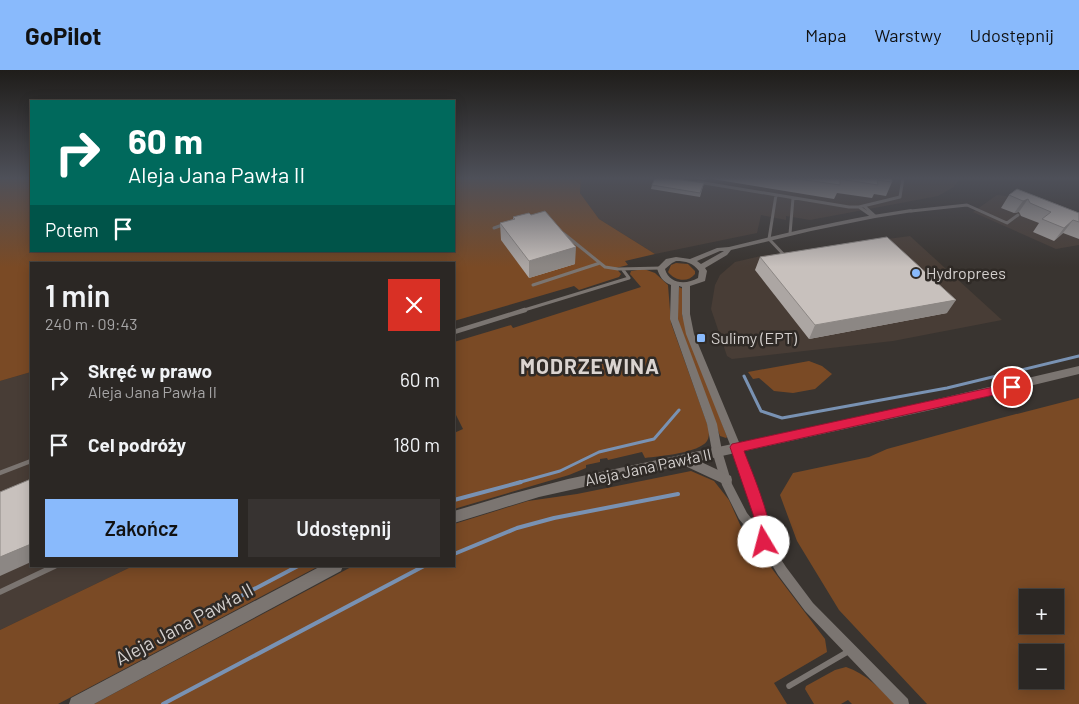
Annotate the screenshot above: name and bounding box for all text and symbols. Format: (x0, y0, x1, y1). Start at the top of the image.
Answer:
text: GoPilot (25, 21, 102, 50)
text: Mapa (805, 24, 846, 46)
text: Warstwy (874, 24, 942, 46)
text: Udostępnij (970, 24, 1054, 46)
text: 60 m (128, 119, 203, 161)
icon: right (45, 120, 110, 185)
text: Aleja Jana Pawła II (128, 161, 305, 187)
icon: arrive (109, 215, 137, 243)
text: Potem (45, 218, 99, 241)
place label: Hydroprees (926, 263, 1006, 282)
marker: Hydroprees (910, 267, 922, 279)
text: 1 min (45, 277, 110, 313)
button: close (388, 279, 440, 331)
text: 240 m · 09:43 (45, 314, 137, 333)
place label: Sulimy (EPT) (711, 328, 798, 347)
marker: Sulimy (EPT) (695, 332, 707, 344)
district label: MODRZEWINA (520, 353, 660, 378)
text: Skręć w prawo (88, 359, 212, 382)
icon: right (45, 366, 73, 394)
pin (991, 366, 1033, 408)
text: 60 m (400, 368, 440, 391)
icon: arrive (998, 373, 1026, 401)
text: Aleja Jana Pawła II (88, 382, 217, 401)
icon: arrive (45, 431, 73, 459)
text: Cel podróży (88, 433, 186, 456)
text: 180 m (393, 433, 440, 456)
street label: Aleja Jana Pawła II (583, 444, 713, 489)
button: Zakończ (45, 499, 238, 557)
button: Udostępnij (248, 499, 440, 557)
position arrow (737, 515, 789, 567)
street label: Aleja Jana Pawła II (111, 578, 257, 670)
map controls (1019, 589, 1064, 689)
button: + (1019, 589, 1064, 634)
button: − (1019, 644, 1064, 689)

